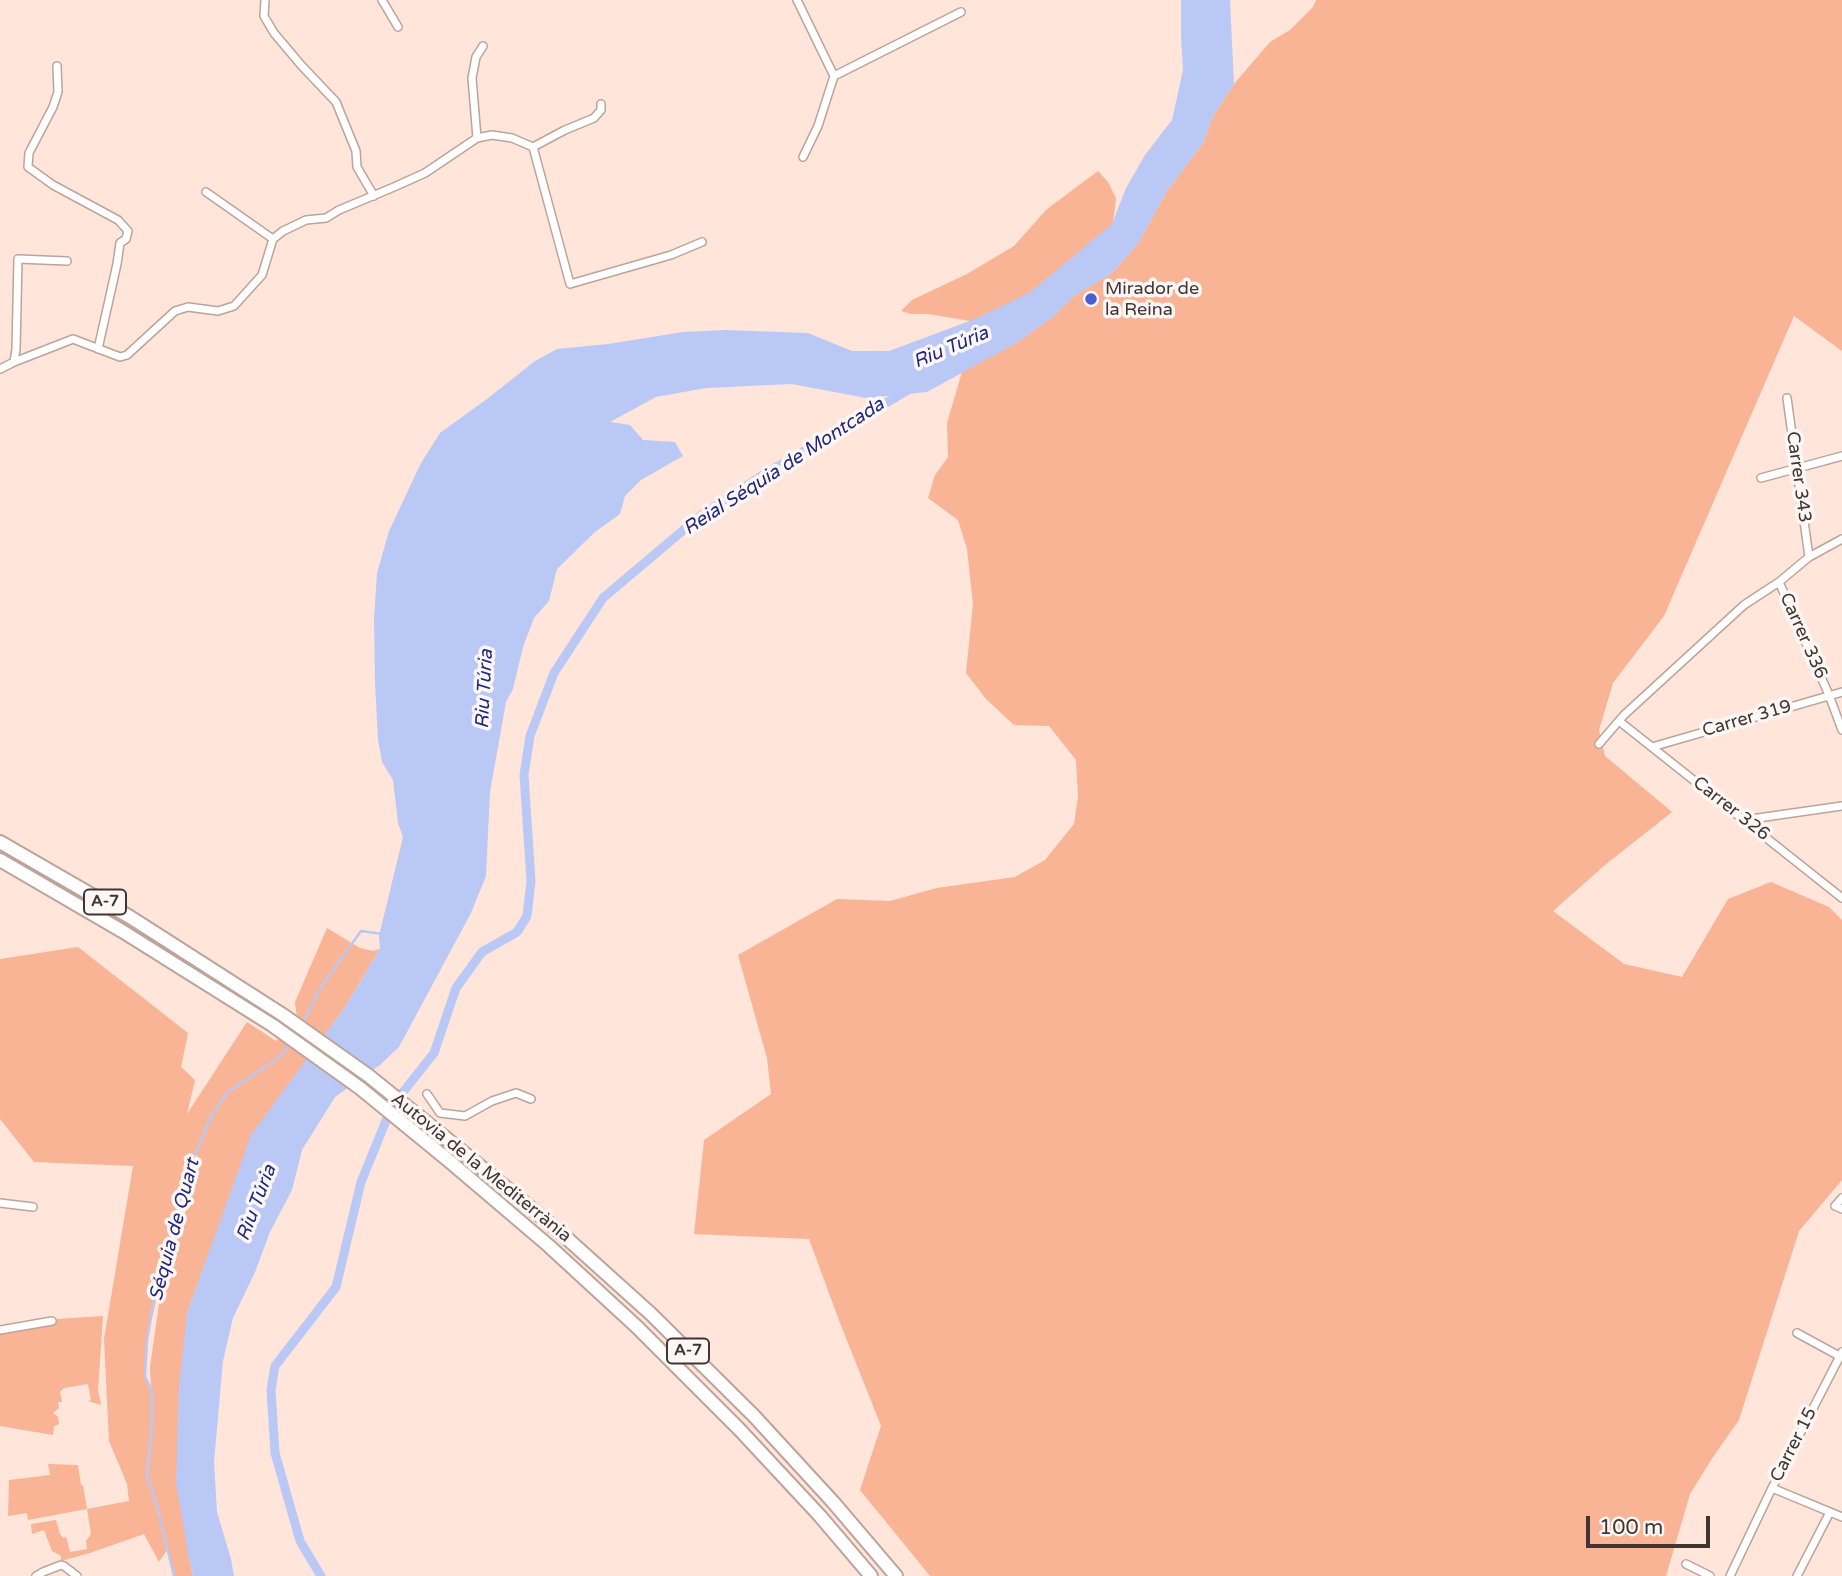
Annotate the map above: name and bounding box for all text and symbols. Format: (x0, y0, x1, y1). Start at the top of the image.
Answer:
place label: Mirador de la Reina (1105, 278, 1199, 320)
marker: Mirador de la Reina (1083, 291, 1099, 307)
water label: Riu Túria (910, 322, 992, 374)
water label: Reial Séquia de Montcada (679, 393, 889, 541)
street label: Carrer 343 (1781, 430, 1815, 524)
street label: Carrer 336 (1774, 590, 1832, 682)
water label: Riu Túria (472, 649, 498, 729)
street label: Carrer 319 (1700, 696, 1794, 742)
street label: Carrer 326 (1688, 772, 1774, 846)
road number: A-7 (84, 890, 126, 914)
street label: Autovia de la Mediterrània (387, 1089, 575, 1247)
water label: Séquia de Quart (145, 1156, 205, 1304)
water label: Riu Túria (232, 1162, 282, 1244)
road number: A-7 (667, 1338, 709, 1364)
street label: Carrer 15 (1766, 1404, 1822, 1486)
scale bar (1590, 1502, 1714, 1546)
text: 100 m (1599, 1515, 1663, 1540)

